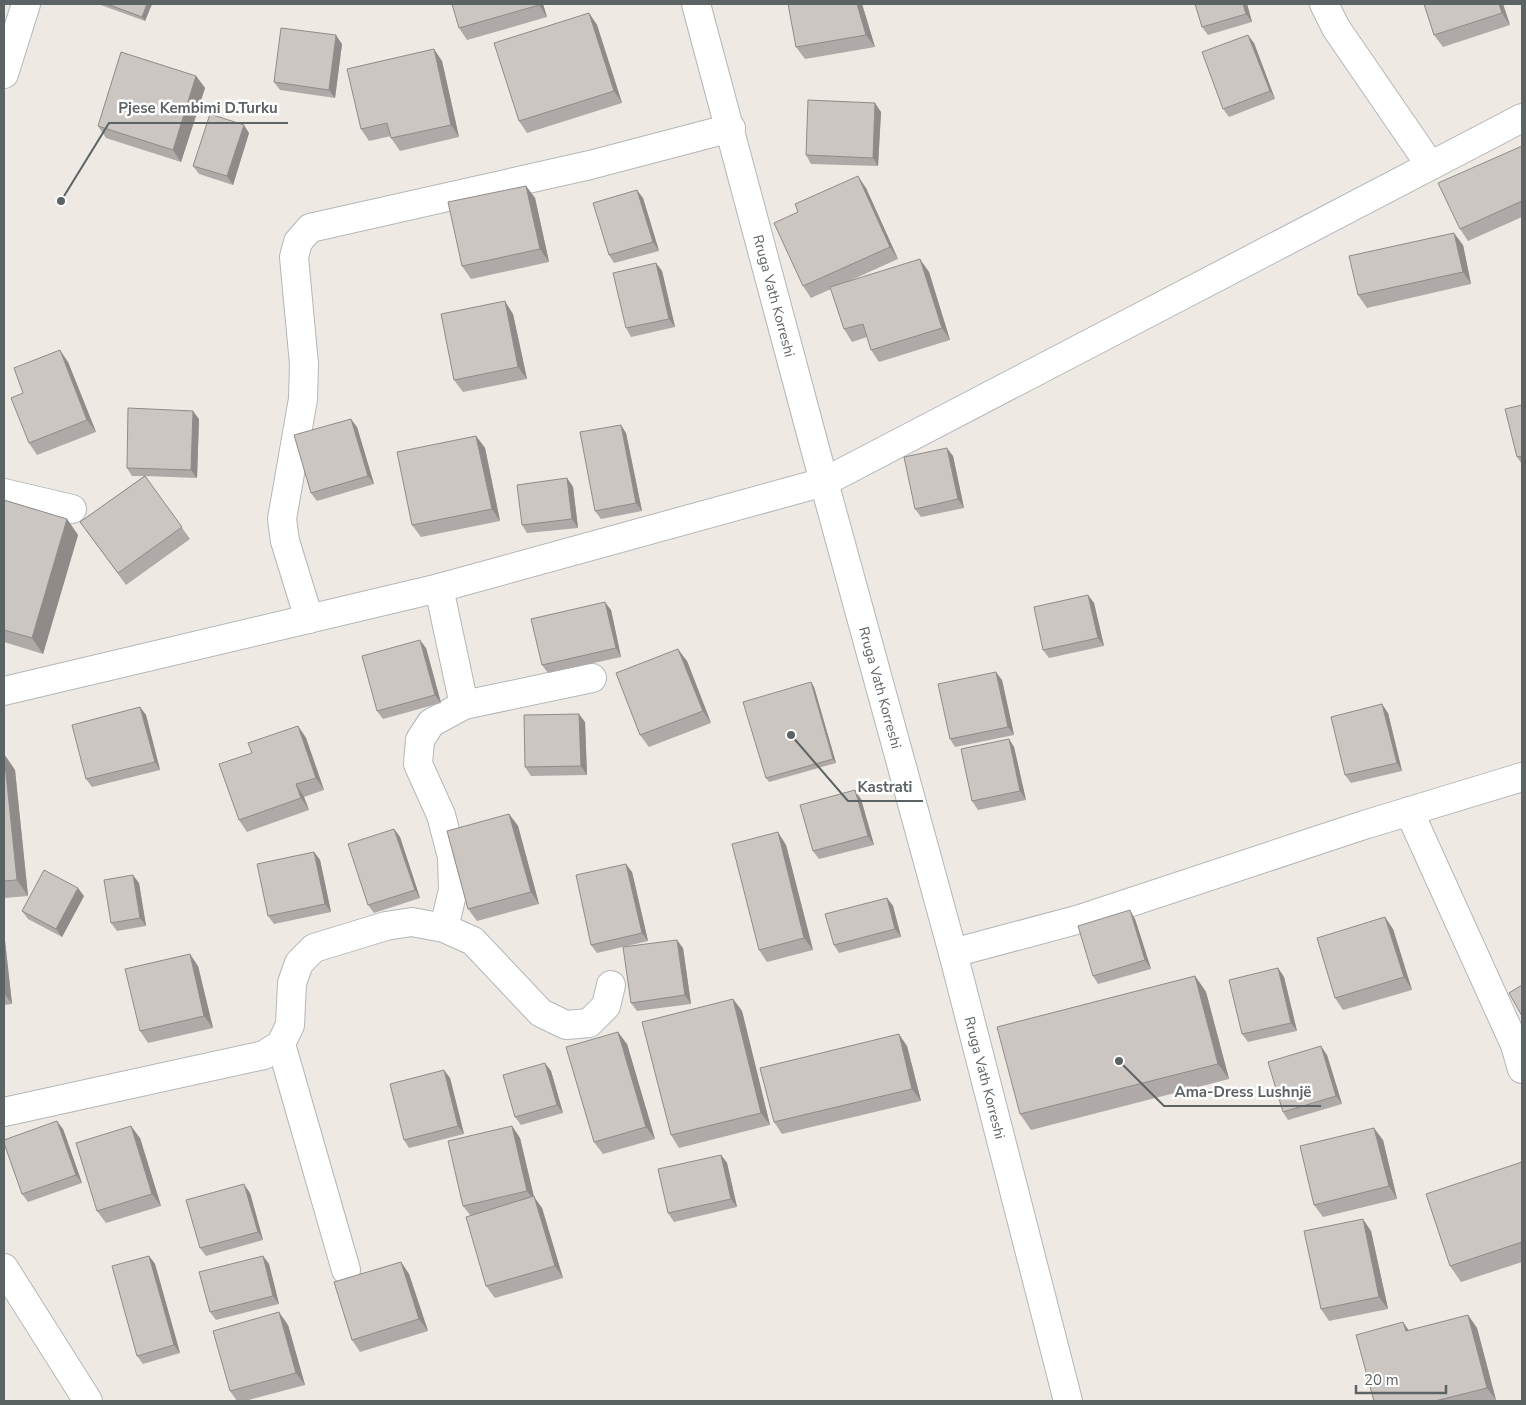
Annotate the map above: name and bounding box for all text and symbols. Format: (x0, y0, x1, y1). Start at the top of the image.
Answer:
callout: Pjese Kembimi D.Turku (109, 93, 288, 123)
text: Pjese Kembimi D.Turku (118, 98, 278, 118)
street label: Rruga Vath Korreshi (748, 233, 799, 359)
street label: Rruga Vath Korreshi (854, 624, 906, 751)
callout: Kastrati (848, 771, 923, 801)
text: Kastrati (858, 777, 912, 797)
street label: Rruga Vath Korreshi (960, 1015, 1009, 1141)
callout: Ama-Dress Lushnjë (1164, 1076, 1321, 1106)
text: Ama-Dress Lushnjë (1175, 1082, 1311, 1102)
scale bar (1356, 1362, 1446, 1394)
text: 20 m (1364, 1370, 1399, 1390)

